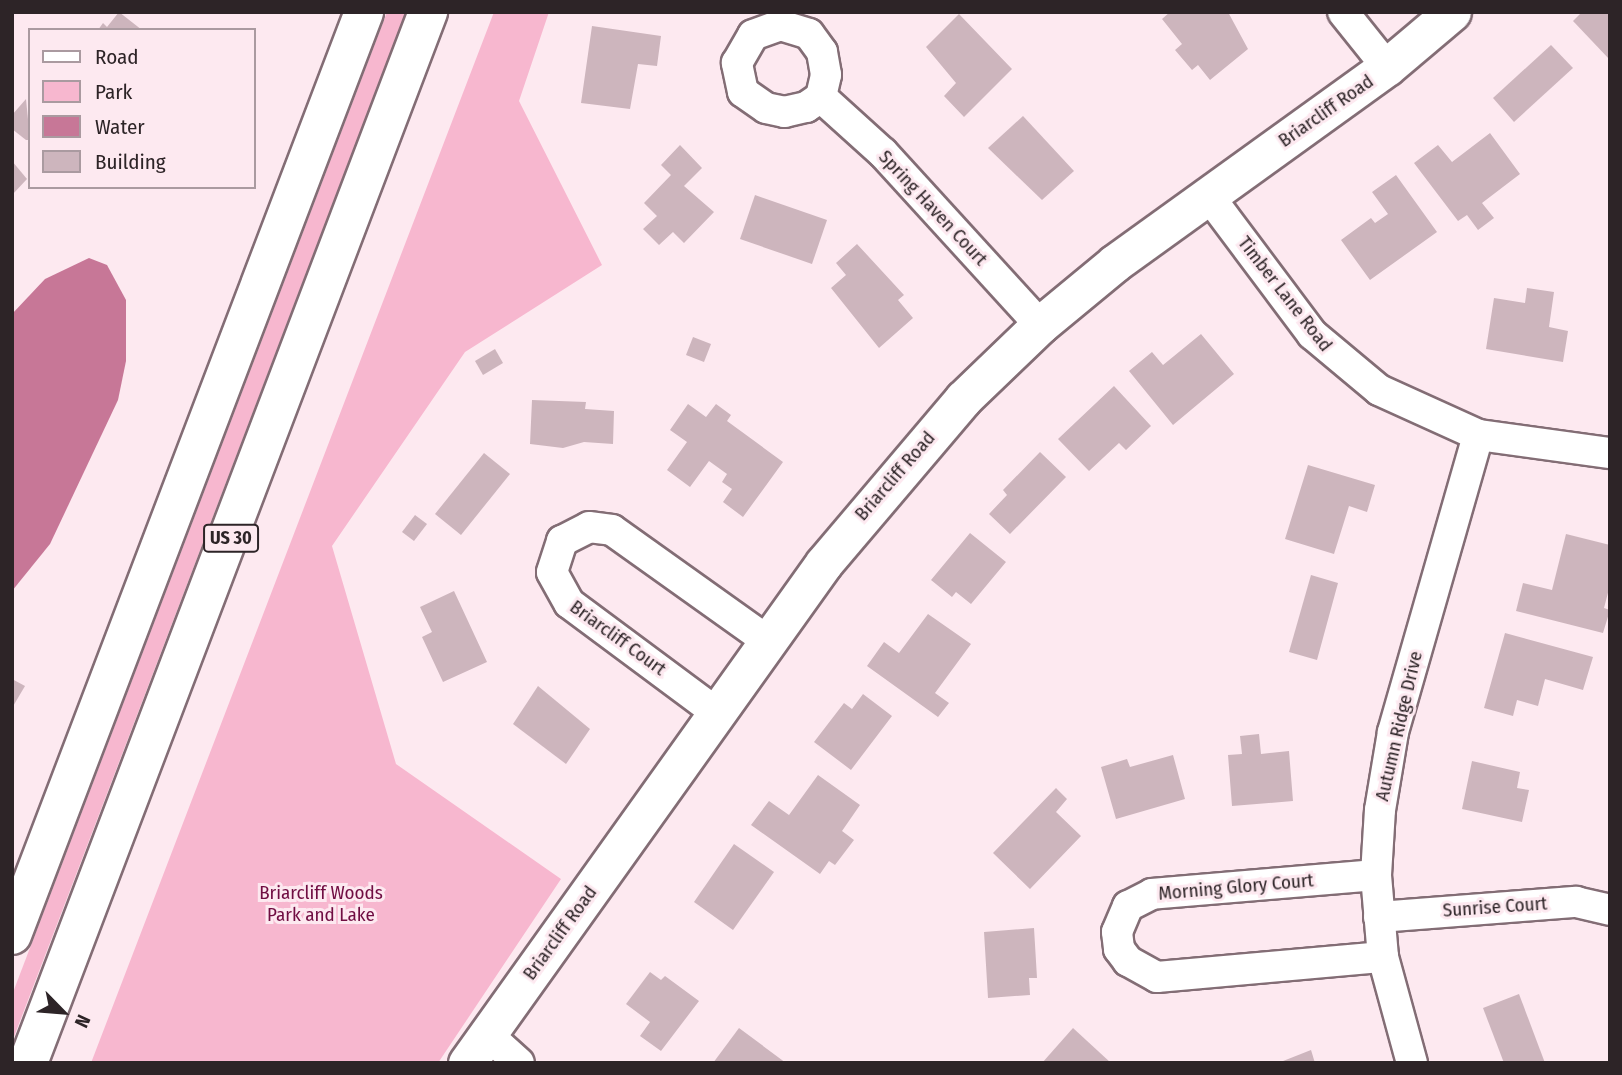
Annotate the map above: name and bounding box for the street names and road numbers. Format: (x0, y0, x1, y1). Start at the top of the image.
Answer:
street label: Briarcliff Road (1274, 70, 1378, 152)
street label: Spring Haven Court (874, 146, 992, 270)
street label: Timber Lane Road (1233, 232, 1337, 356)
street label: Briarcliff Road (850, 427, 940, 525)
road number: US 30 (203, 524, 259, 552)
street label: Briarcliff Court (565, 595, 671, 681)
street label: Autumn Ridge Drive (1371, 649, 1427, 803)
street label: Morning Glory Court (1157, 869, 1315, 905)
street label: Briarcliff Road (518, 882, 602, 984)
street label: Sunrise Court (1442, 892, 1548, 922)

